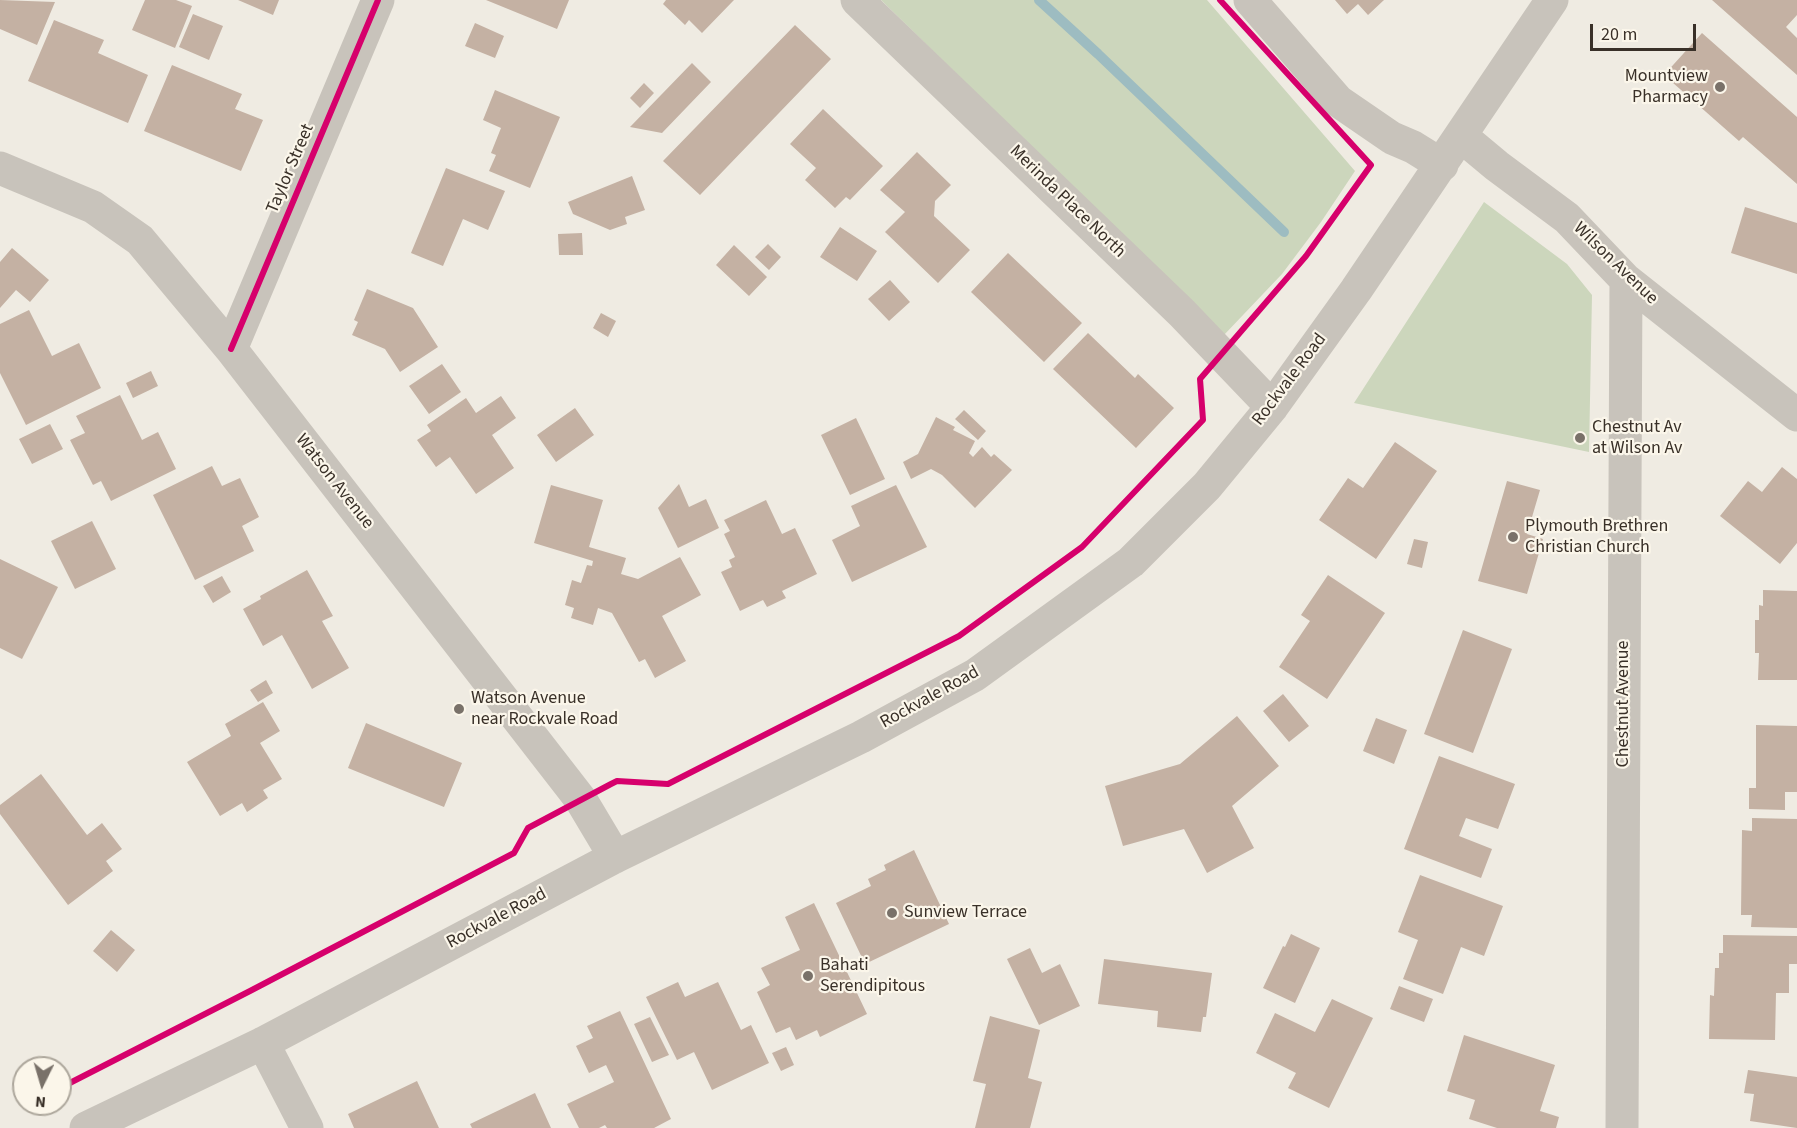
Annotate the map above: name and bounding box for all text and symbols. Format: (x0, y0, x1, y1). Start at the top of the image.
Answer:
scale bar (1593, 12, 1700, 50)
text: 20 m (1601, 22, 1637, 47)
place label: Mountview Pharmacy (1625, 66, 1708, 109)
marker: Mountview Pharmacy (1713, 80, 1727, 94)
street label: Taylor Street (262, 121, 320, 217)
street label: Merinda Place North (1004, 141, 1130, 263)
street label: Wilson Avenue (1568, 218, 1662, 310)
street label: Rockvale Road (1248, 330, 1332, 430)
place label: Chestnut Av at Wilson Av (1592, 417, 1682, 460)
street label: Watson Avenue (290, 430, 378, 534)
marker: Chestnut Av at Wilson Av (1573, 431, 1587, 445)
place label: Plymouth Brethren Christian Church (1525, 516, 1668, 558)
marker: Plymouth Brethren Christian Church (1506, 530, 1520, 544)
street label: Chestnut Avenue (1613, 640, 1635, 768)
street label: Rockvale Road (877, 662, 983, 734)
place label: Watson Avenue near Rockvale Road (471, 688, 618, 730)
marker: Watson Avenue near Rockvale Road (452, 702, 466, 716)
street label: Rockvale Road (443, 884, 551, 954)
place label: Sunview Terrace (904, 902, 1027, 924)
marker: Sunview Terrace (885, 906, 899, 920)
place label: Bahati Serendipitous (820, 955, 925, 998)
marker: Bahati Serendipitous (801, 969, 815, 983)
north arrow (12, 1056, 72, 1116)
text: N (34, 1091, 47, 1113)

